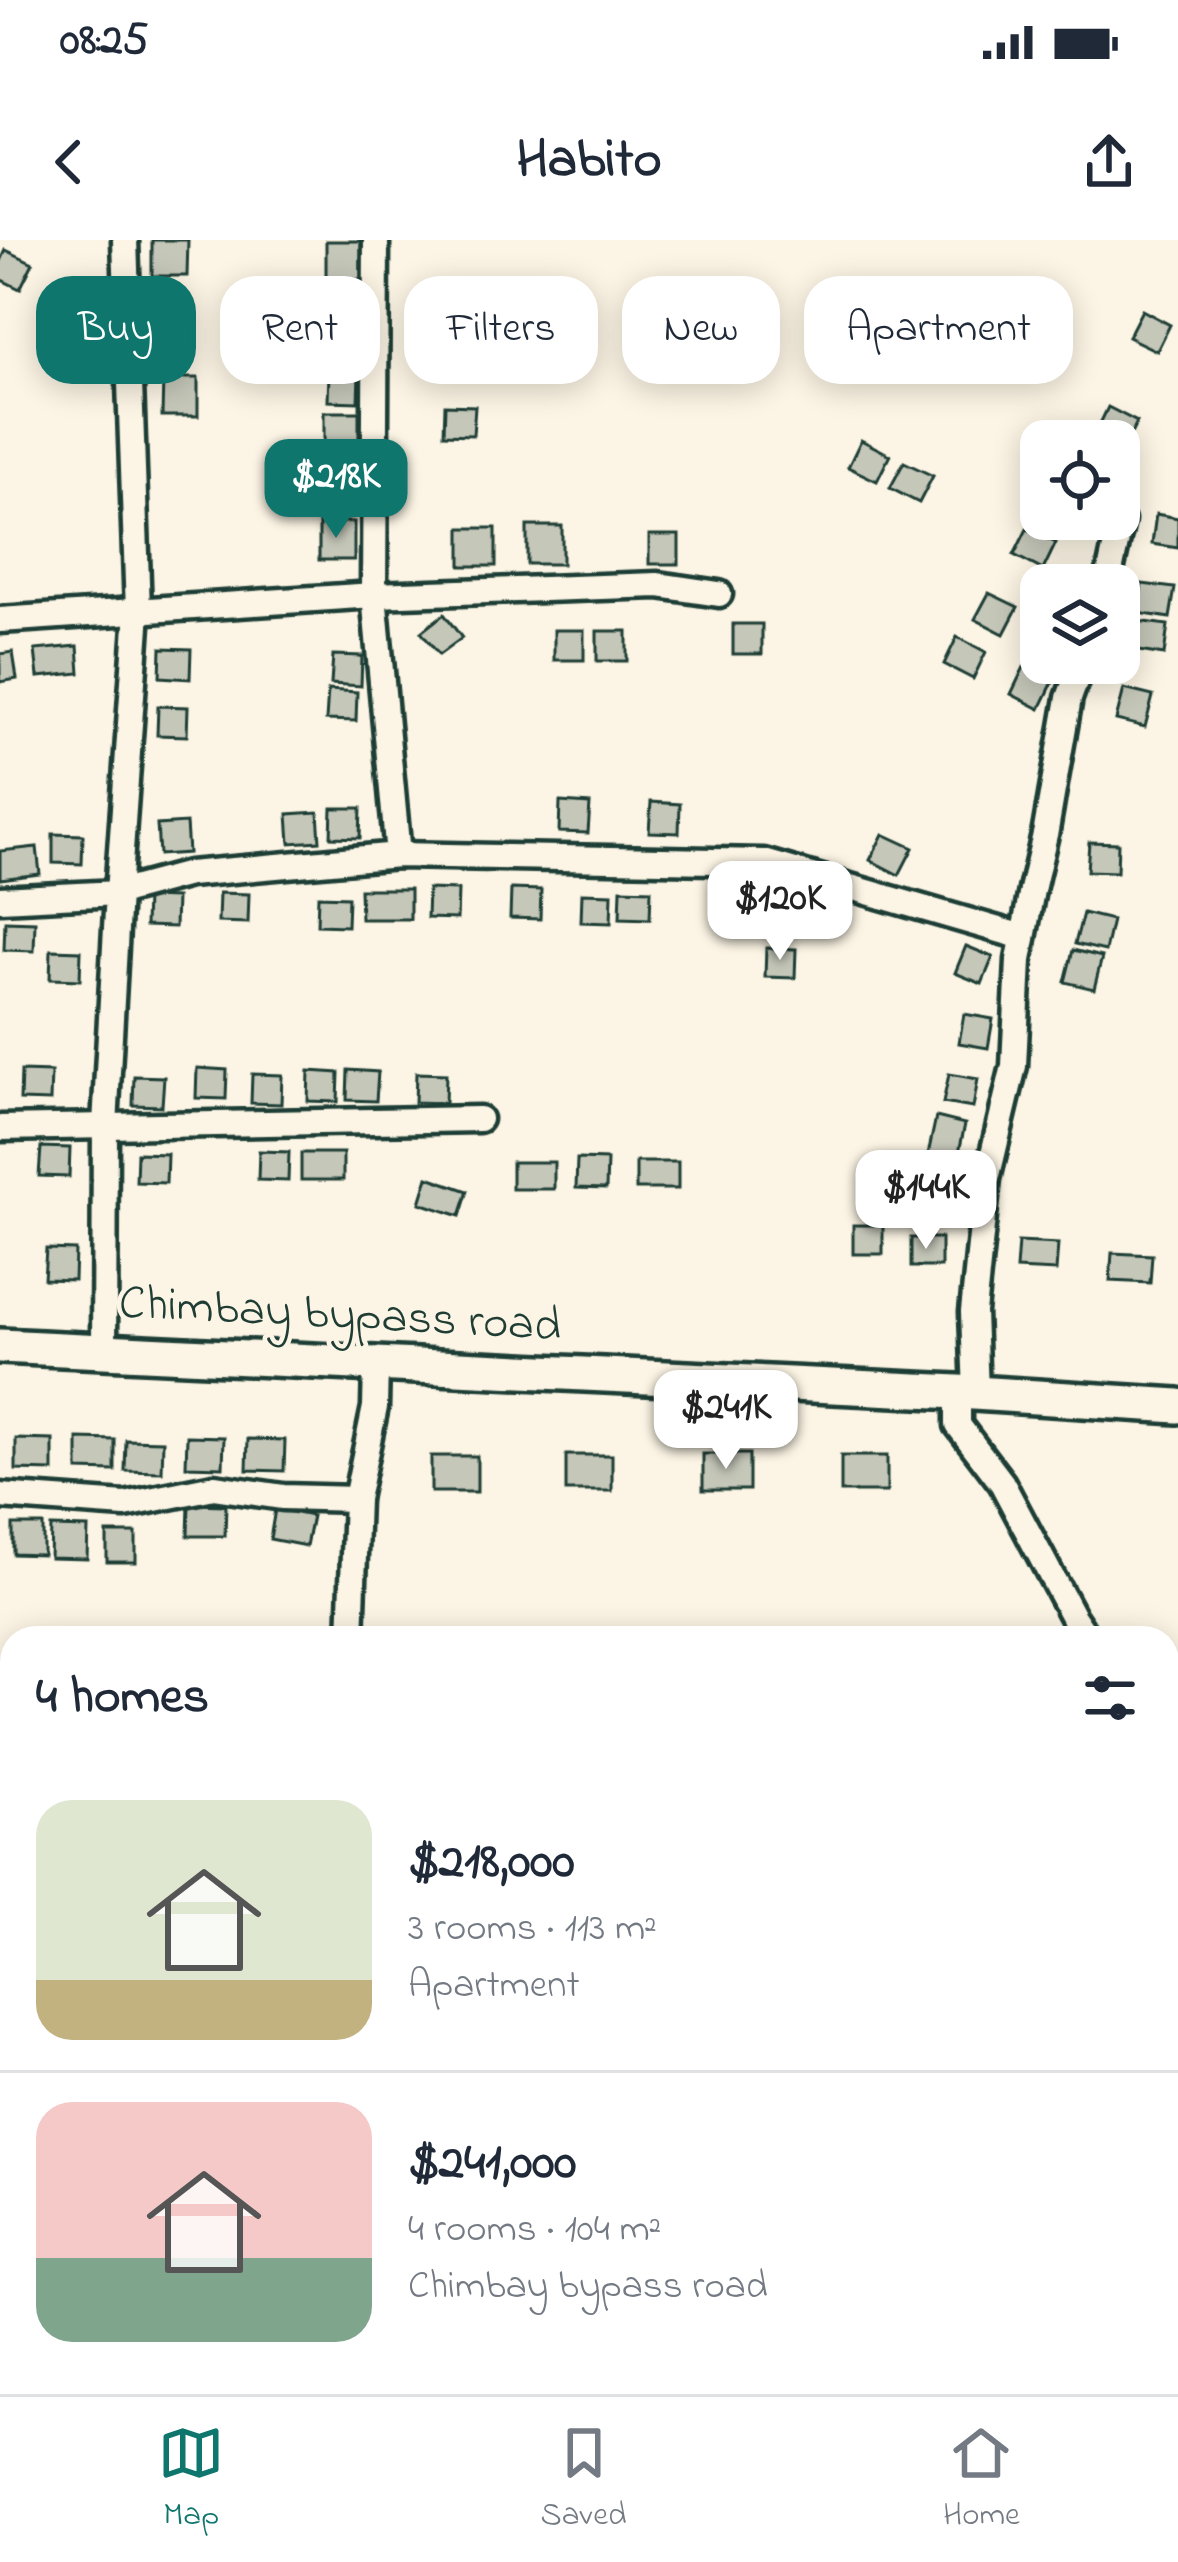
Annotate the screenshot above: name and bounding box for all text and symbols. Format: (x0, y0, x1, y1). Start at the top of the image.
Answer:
text: 08:25 (60, 9, 148, 75)
text: Habito (517, 123, 662, 201)
icon: back (36, 129, 102, 195)
icon: share (1076, 129, 1142, 195)
chip: Buy (36, 276, 196, 384)
chip: Rent (220, 276, 380, 384)
chip: Filters (404, 276, 598, 384)
chip: New (622, 276, 780, 384)
chip: Apartment (804, 276, 1073, 384)
map controls (1020, 420, 1140, 684)
button: locate (1020, 420, 1140, 540)
pin: $218K (252, 439, 420, 541)
text: $218K (292, 449, 380, 506)
button: layers (1020, 564, 1140, 684)
pin: $120K (696, 861, 864, 963)
text: $120K (734, 871, 826, 928)
pin: $144K (842, 1150, 1010, 1252)
text: $144K (882, 1160, 970, 1217)
street label: Chimbay bypass road (117, 1269, 563, 1363)
pin: $241K (642, 1370, 810, 1472)
text: $241K (681, 1380, 771, 1437)
text: 4 homes (36, 1661, 209, 1736)
icon: filters (1077, 1665, 1143, 1731)
text: $218,000 (408, 1826, 574, 1901)
icon: home (132, 1848, 276, 1992)
text: 3 rooms · 113 m² (408, 1901, 657, 1958)
text: Apartment (408, 1958, 580, 2015)
text: $241,000 (408, 2127, 576, 2202)
icon: home (132, 2150, 276, 2294)
text: 4 rooms · 104 m² (408, 2202, 661, 2259)
text: Chimbay bypass road (408, 2259, 768, 2316)
tab: Map (158, 2420, 224, 2540)
tab: Saved (541, 2420, 627, 2540)
tab: Home (943, 2420, 1020, 2540)

